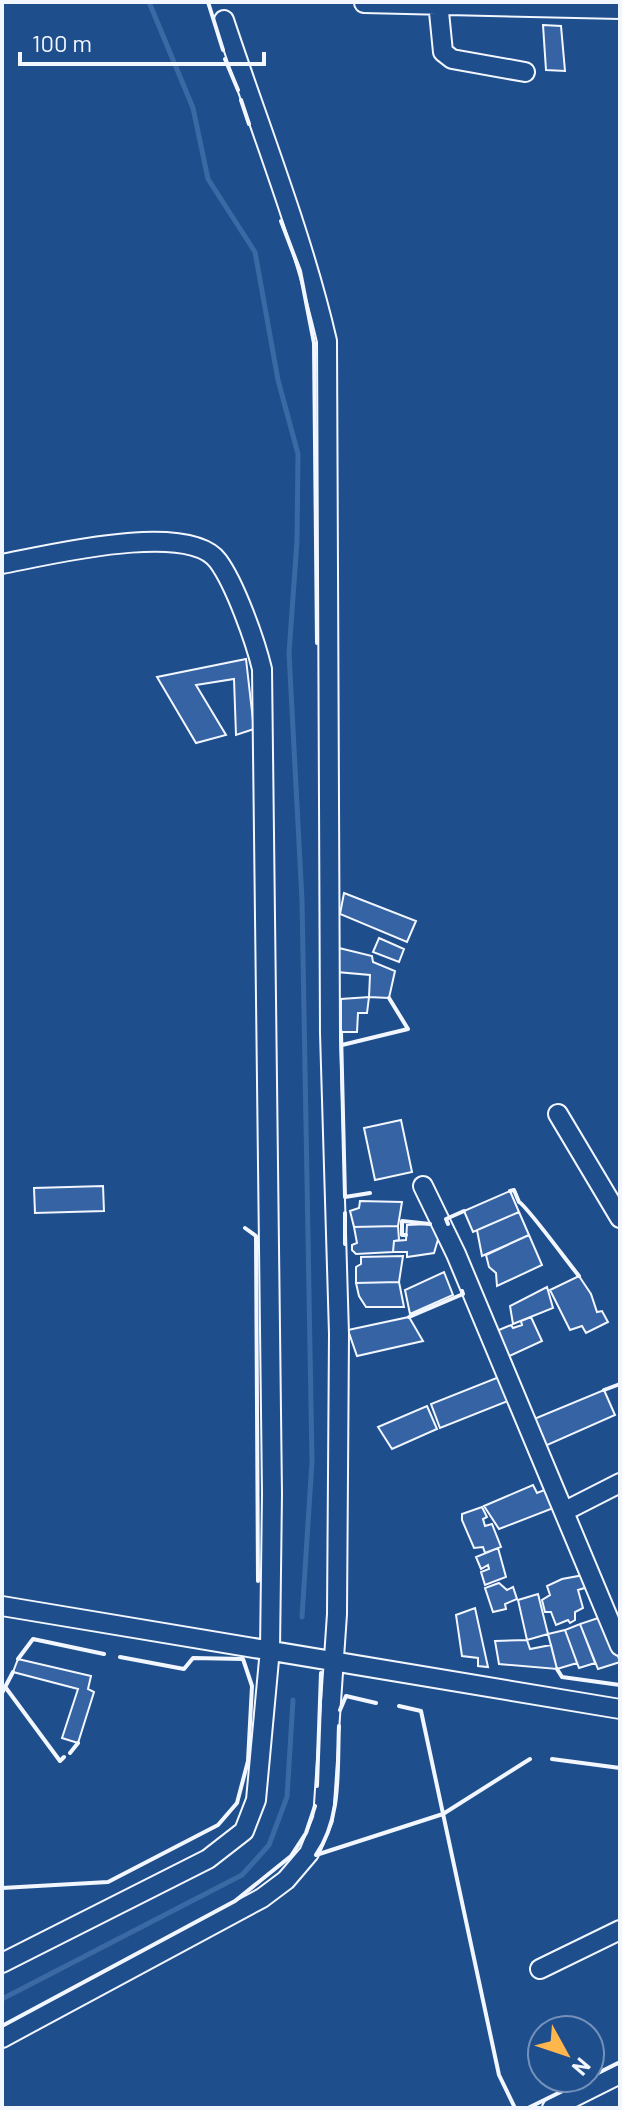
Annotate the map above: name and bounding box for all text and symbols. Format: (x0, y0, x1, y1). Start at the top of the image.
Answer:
scale bar (20, 16, 264, 66)
text: 100 m (32, 28, 92, 57)
north arrow (526, 2014, 606, 2094)
text: N (567, 2054, 597, 2081)

